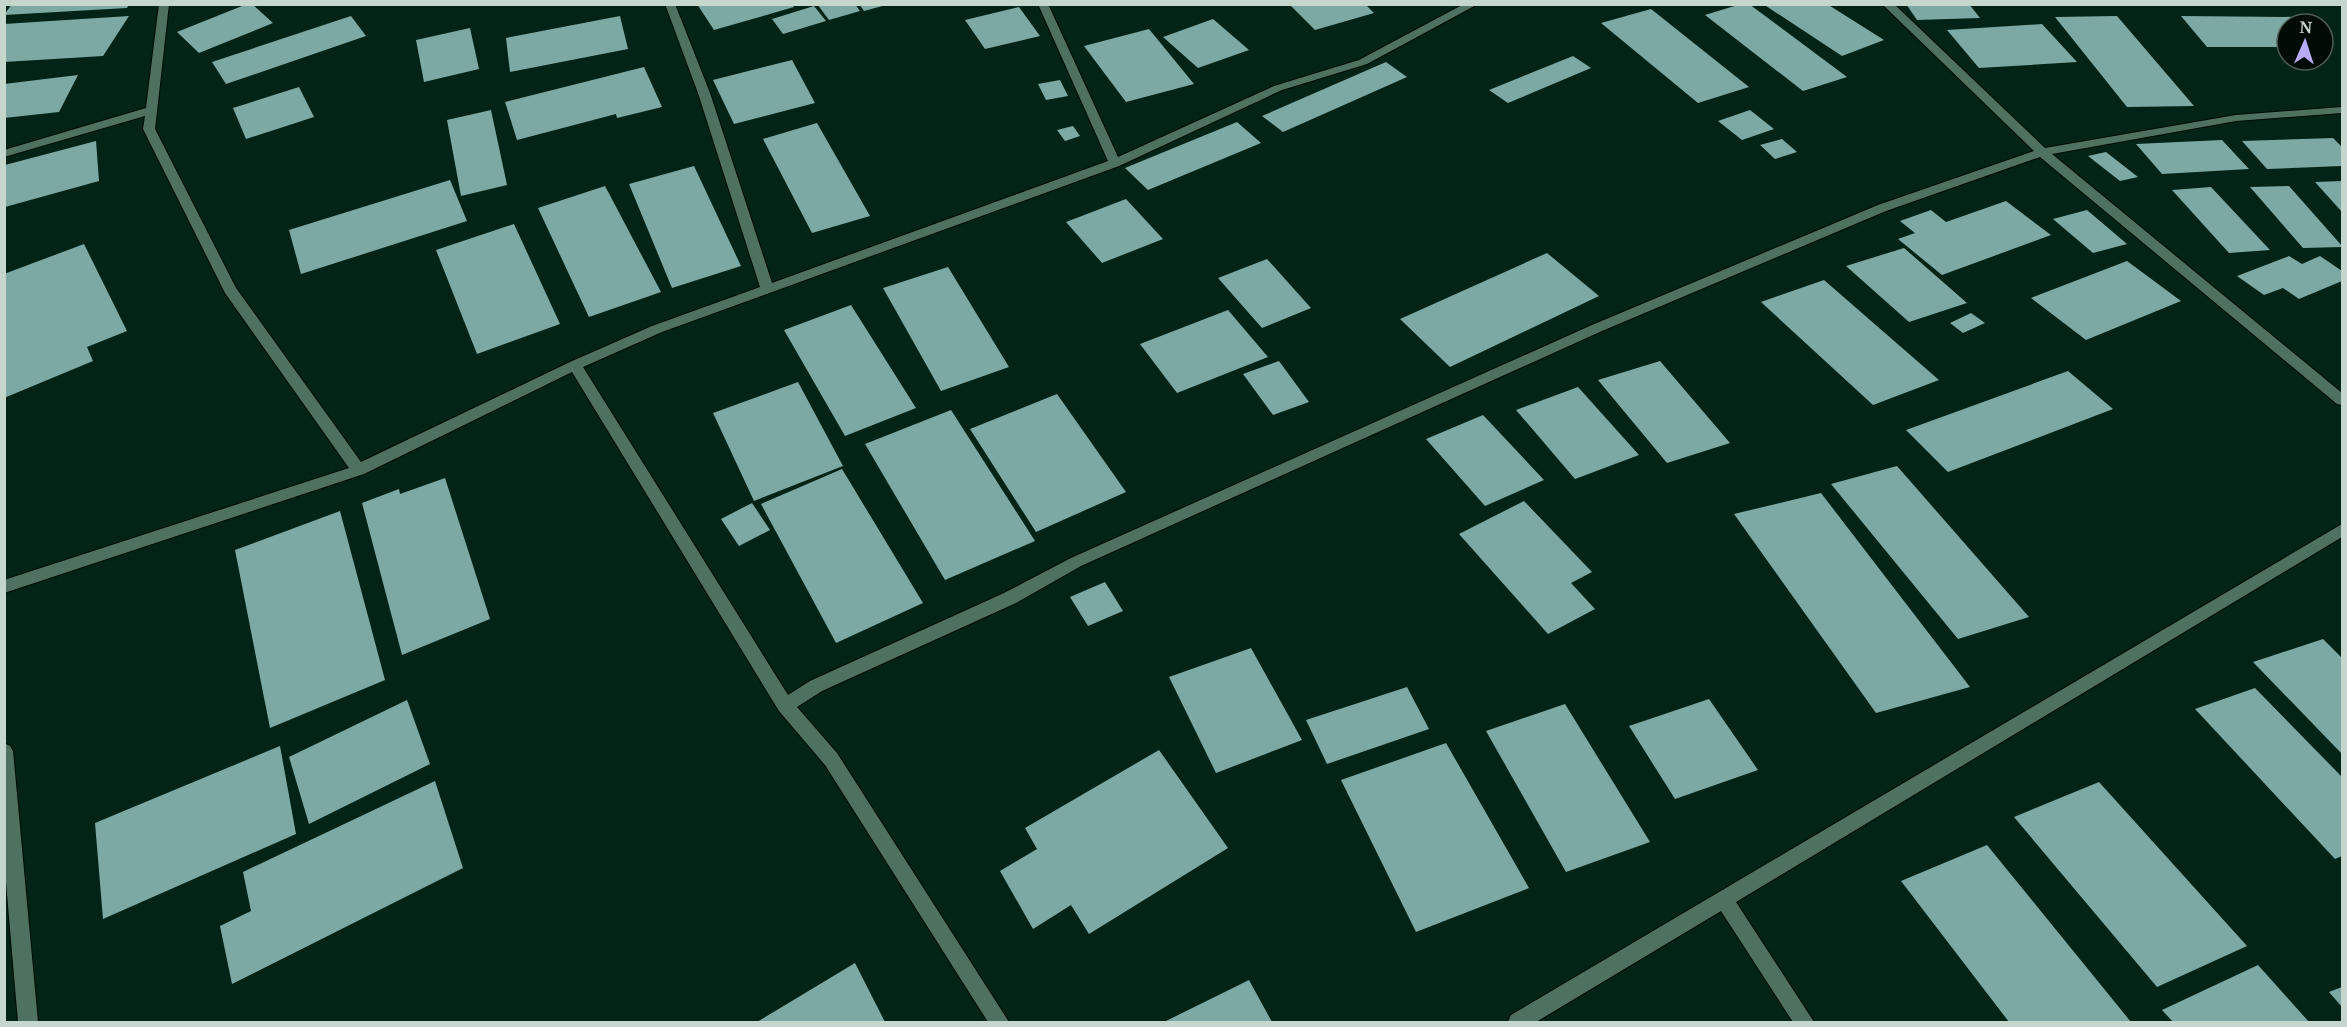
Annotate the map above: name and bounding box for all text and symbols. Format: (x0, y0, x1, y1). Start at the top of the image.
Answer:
north arrow (2275, 12, 2335, 72)
text: N (2299, 16, 2313, 38)

